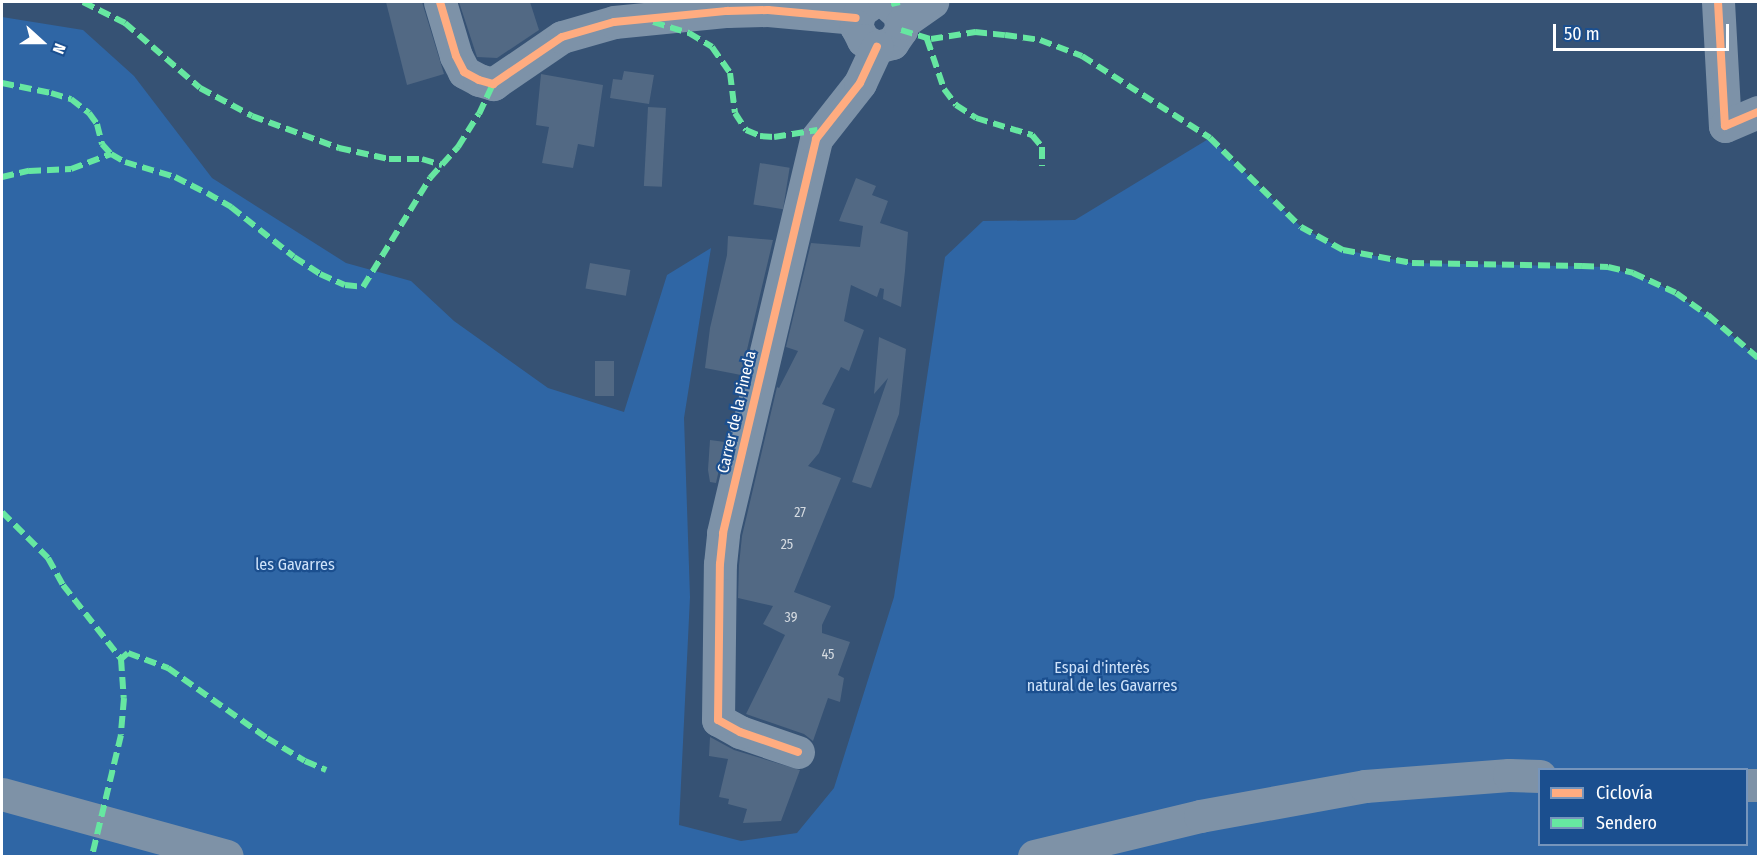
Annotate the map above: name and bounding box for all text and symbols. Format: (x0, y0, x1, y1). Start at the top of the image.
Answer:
north arrow (12, 12, 72, 72)
scale bar (1556, 12, 1732, 50)
text: 50 m (1564, 23, 1600, 45)
text: N (49, 41, 70, 57)
street label: Carrer de la Pineda (714, 349, 760, 475)
house number: 27 (794, 505, 806, 521)
house number: 25 (781, 537, 793, 553)
park label: les Gavarres (255, 555, 335, 575)
house number: 39 (785, 610, 797, 626)
house number: 45 (821, 647, 835, 663)
park label: Espai d'interès natural de les Gavarres (1027, 658, 1177, 696)
legend (1538, 768, 1748, 846)
text: Ciclovía (1596, 782, 1653, 804)
text: Sendero (1596, 812, 1657, 834)

